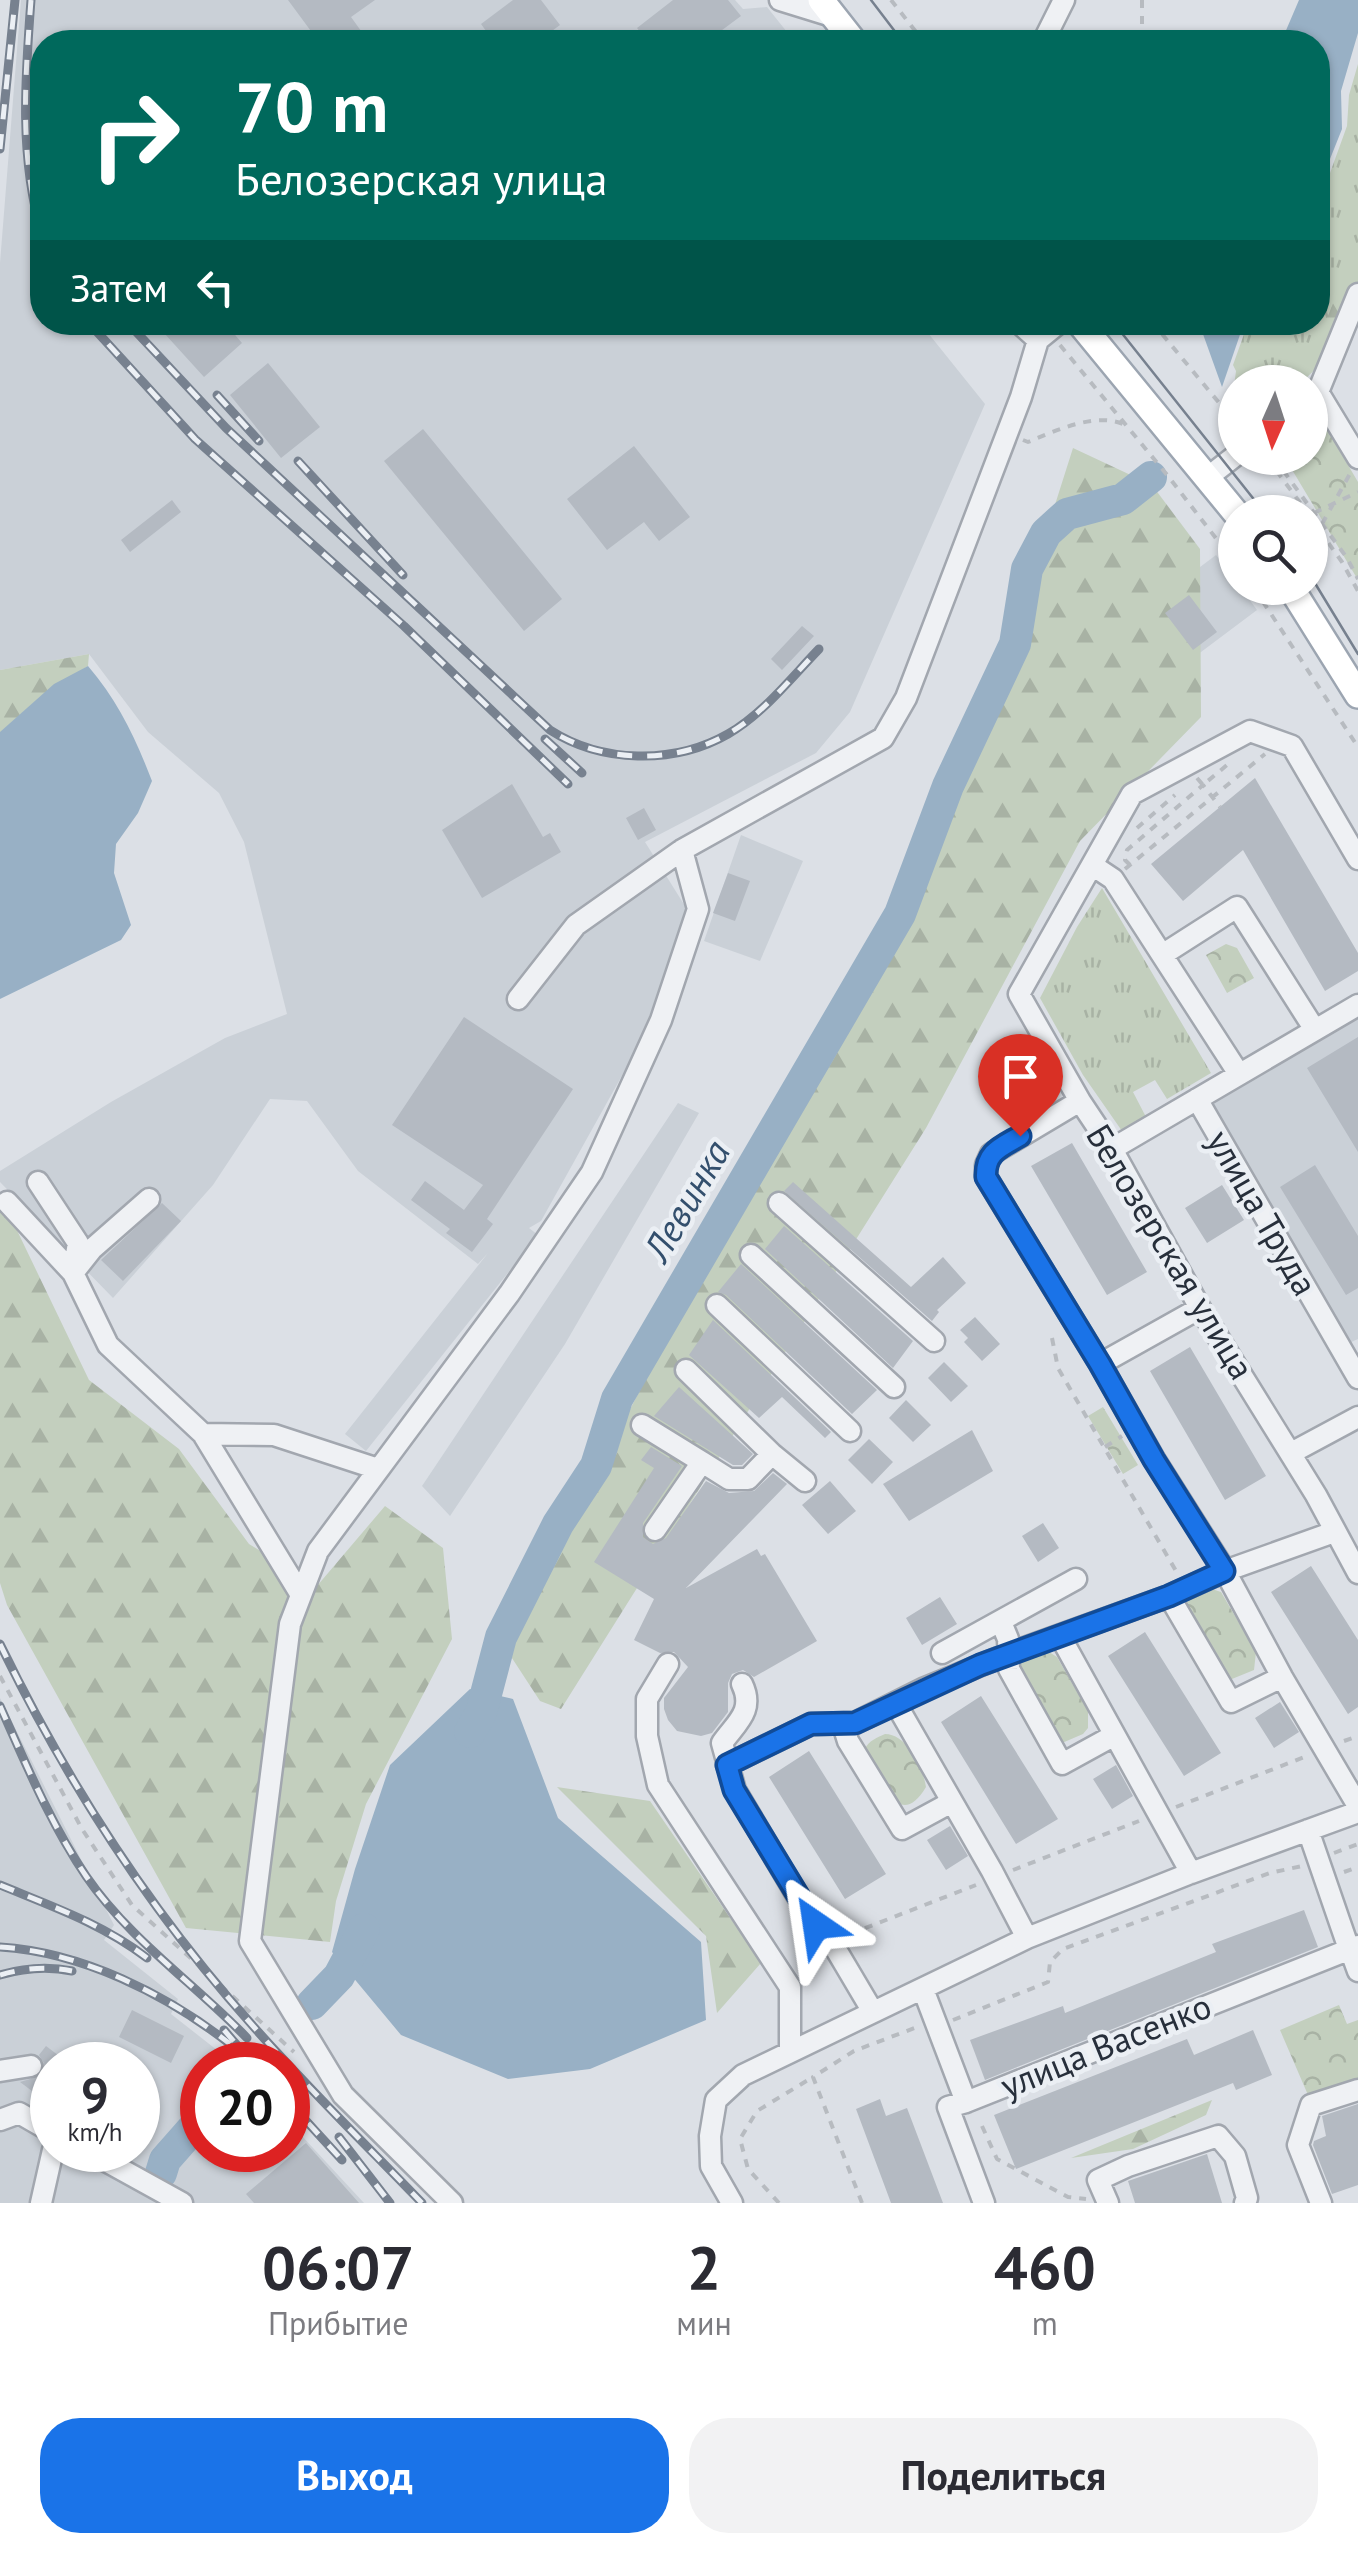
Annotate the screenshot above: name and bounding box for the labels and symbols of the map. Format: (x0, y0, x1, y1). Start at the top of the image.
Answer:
north arrow (1218, 365, 1328, 475)
pin (978, 1034, 1063, 1137)
street label: Белозерская улица (1077, 1115, 1265, 1387)
street label: улица Труда (1197, 1122, 1329, 1303)
water label: Левинка (631, 1130, 740, 1271)
position arrow (764, 1873, 868, 1977)
street label: улица Васенко (994, 1982, 1218, 2108)
speed limit sign: 20 (180, 2042, 310, 2172)

